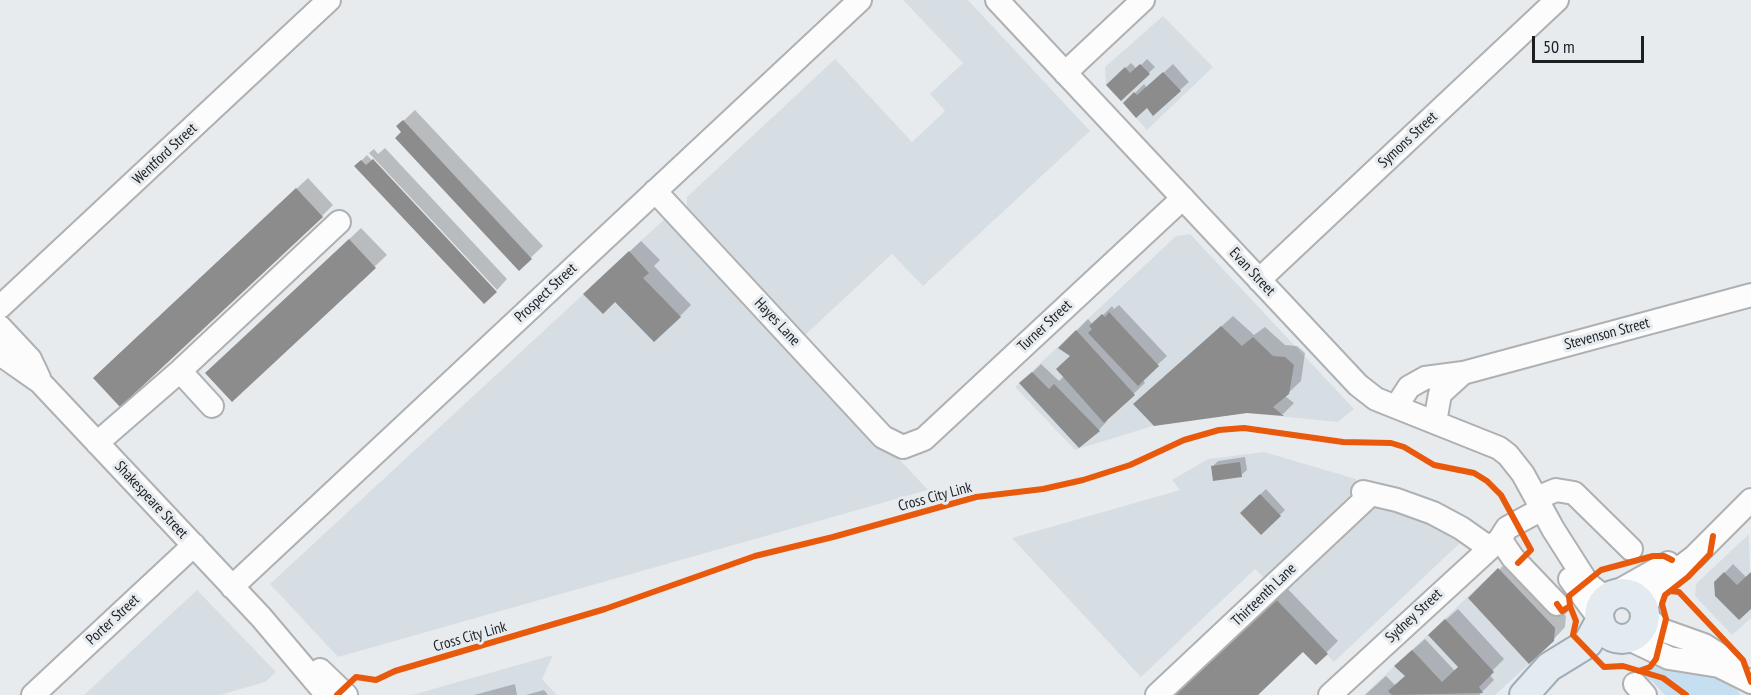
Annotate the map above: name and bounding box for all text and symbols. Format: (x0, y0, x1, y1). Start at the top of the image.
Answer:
scale bar (1535, 24, 1648, 62)
text: 50 m (1543, 35, 1575, 58)
street label: Symons Street (1375, 108, 1441, 172)
street label: Wentford Street (129, 120, 201, 188)
street label: Evan Street (1225, 244, 1279, 300)
street label: Prospect Street (511, 260, 581, 326)
street label: Hayes Lane (750, 294, 804, 350)
street label: Turner Street (1014, 297, 1076, 355)
street label: Stevenson Street (1562, 314, 1652, 354)
street label: Shakespeare Street (111, 458, 191, 542)
street label: Cross City Link (896, 479, 974, 515)
street label: Thirteenth Lane (1228, 560, 1300, 630)
street label: Sydney Street (1382, 585, 1446, 647)
street label: Porter Street (83, 591, 143, 649)
street label: Cross City Link (431, 618, 509, 656)

